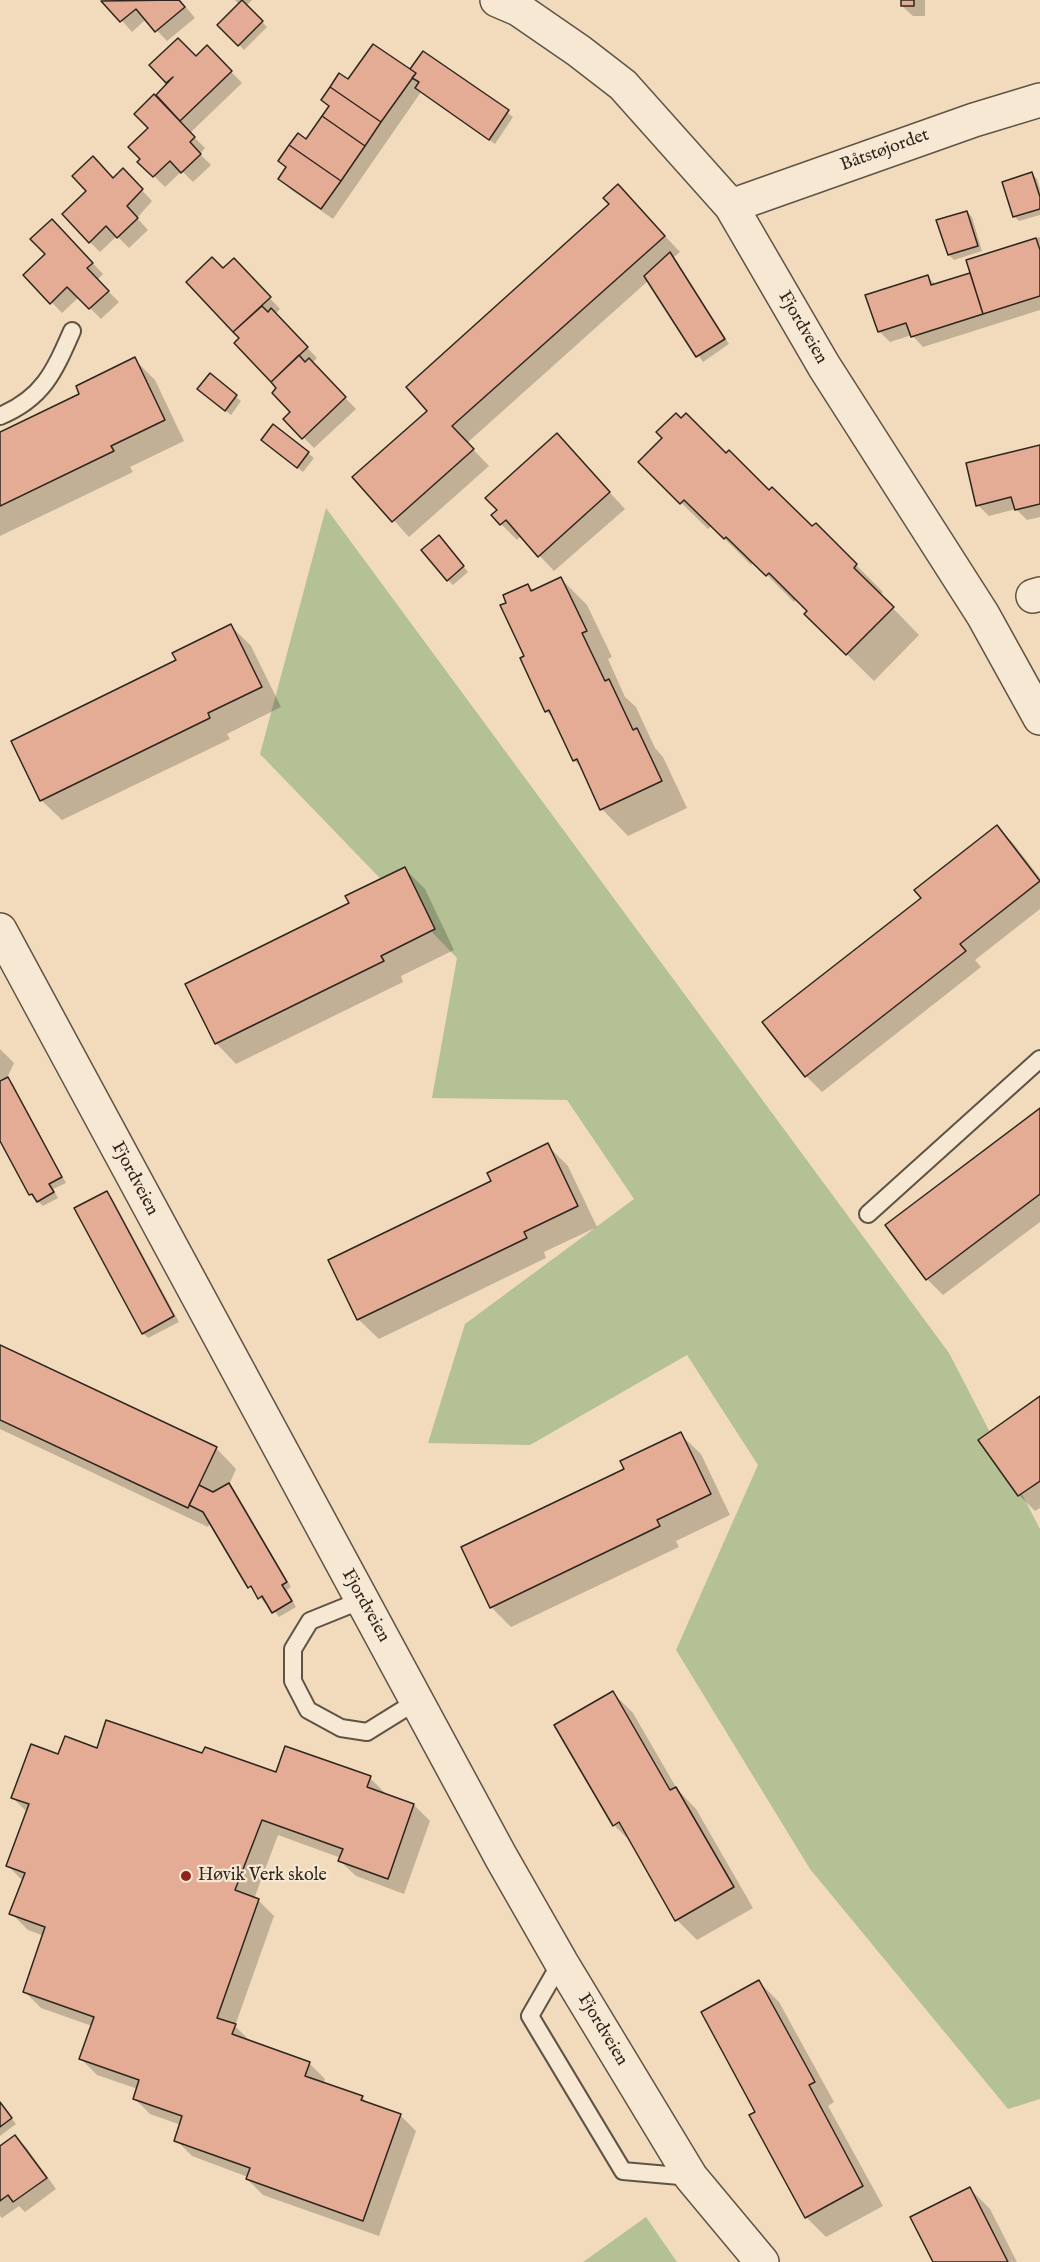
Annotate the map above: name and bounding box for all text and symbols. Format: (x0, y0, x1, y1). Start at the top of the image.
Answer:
street label: Båtstøjordet (838, 125, 932, 177)
street label: Fjordveien (773, 288, 831, 368)
street label: Fjordveien (106, 1139, 162, 1219)
street label: Fjordveien (336, 1566, 394, 1646)
place label: Høvik Verk skole (198, 1865, 327, 1887)
marker: Høvik Verk skole (179, 1869, 193, 1883)
street label: Fjordveien (572, 1990, 632, 2070)

